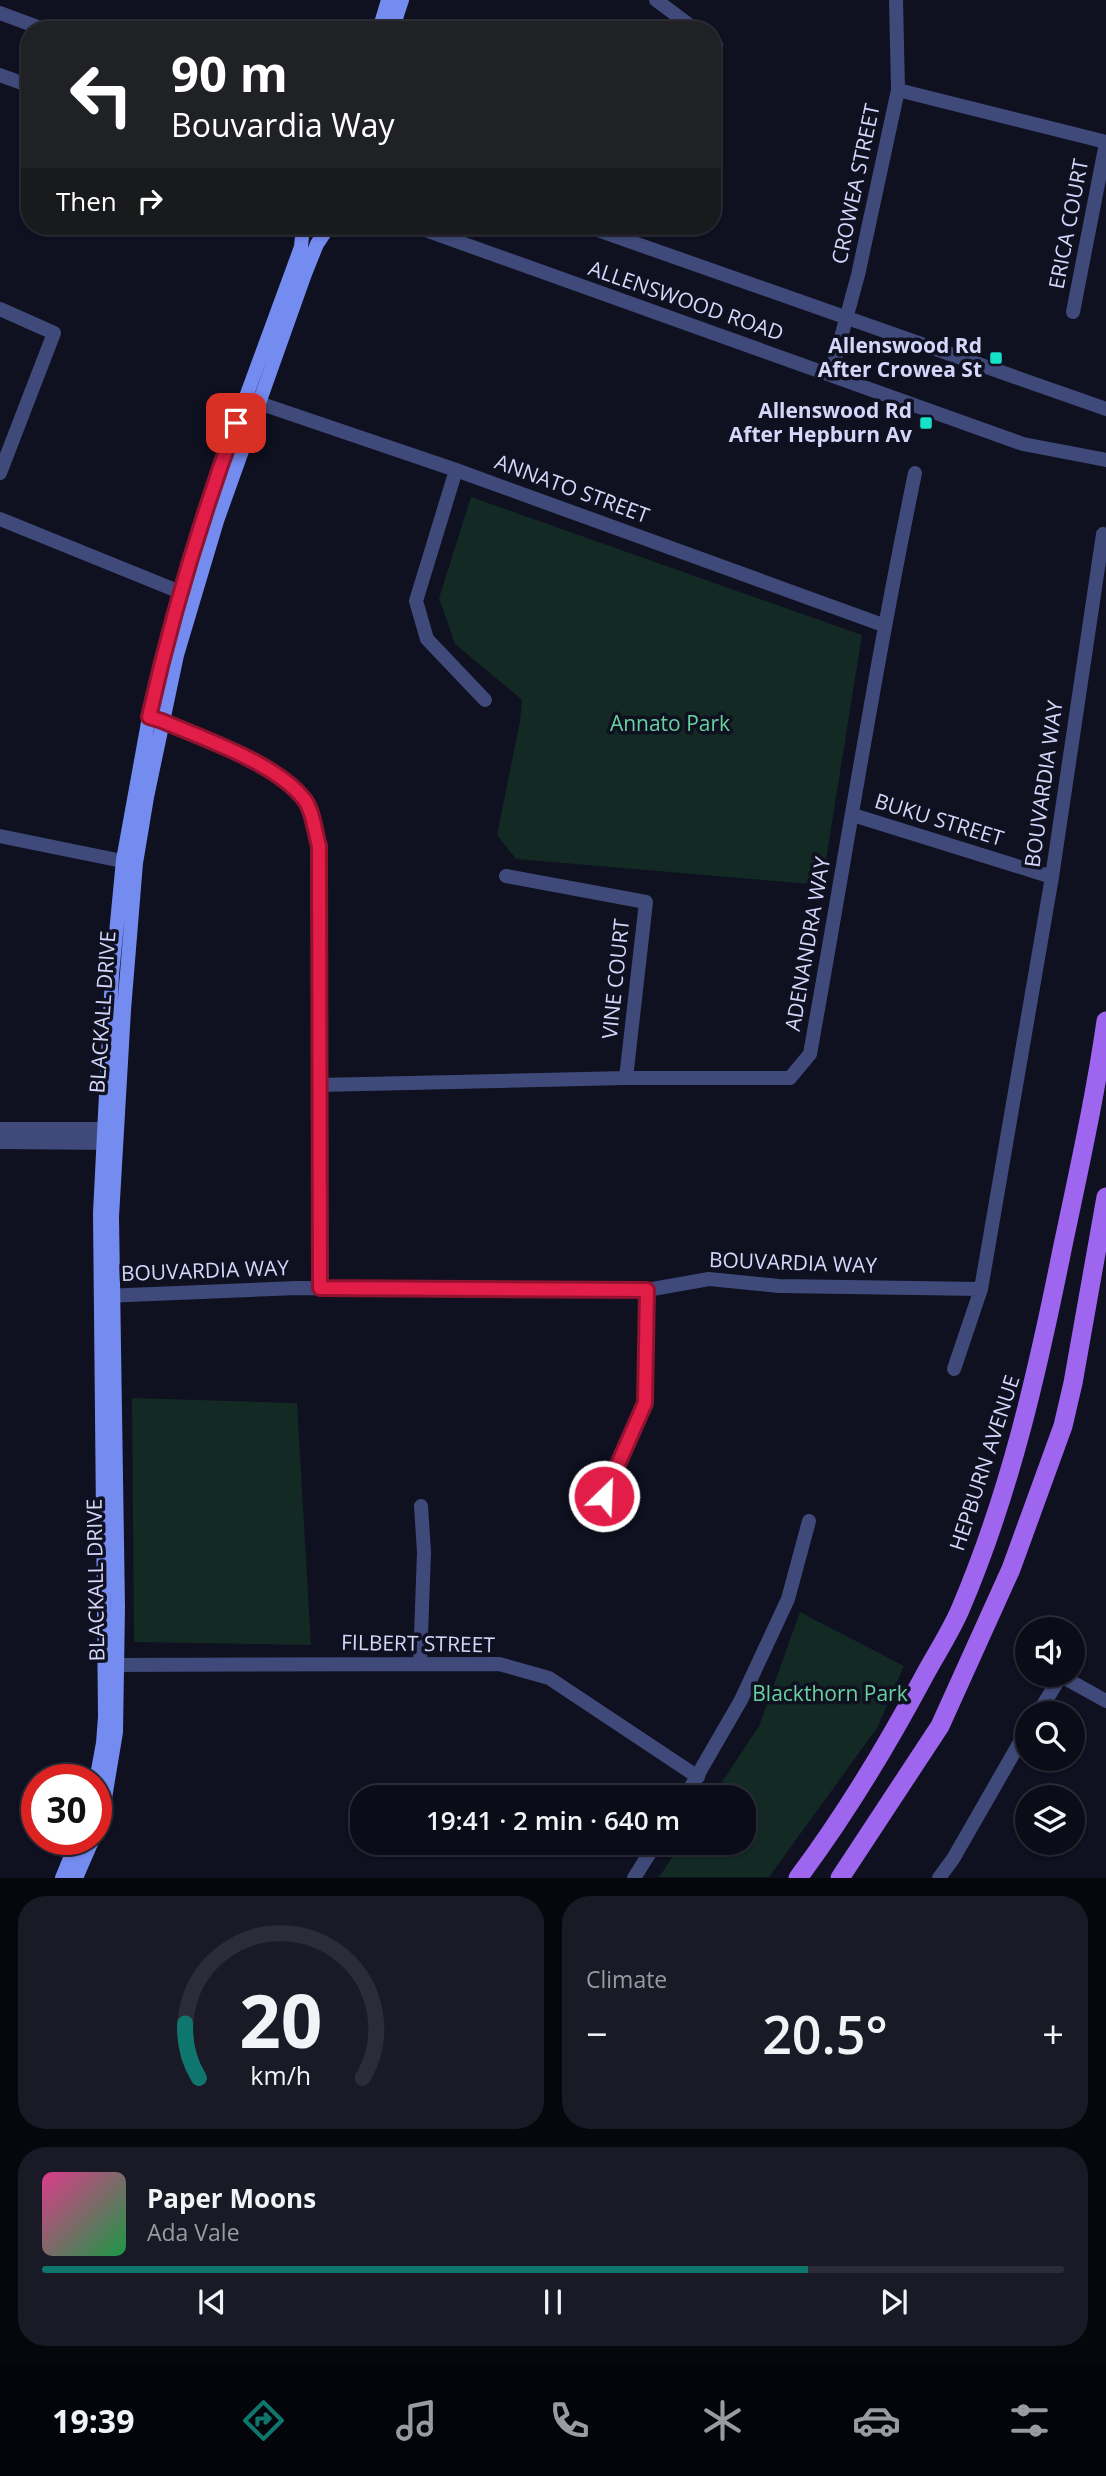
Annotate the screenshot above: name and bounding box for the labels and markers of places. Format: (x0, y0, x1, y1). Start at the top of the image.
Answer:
place label: Allenswood Rd After Crowea St (818, 331, 982, 383)
marker: Allenswood Rd After Crowea St (988, 350, 1004, 366)
pin (206, 393, 266, 453)
place label: Allenswood Rd After Hepburn Av (729, 396, 912, 448)
marker: Allenswood Rd After Hepburn Av (918, 415, 934, 431)

